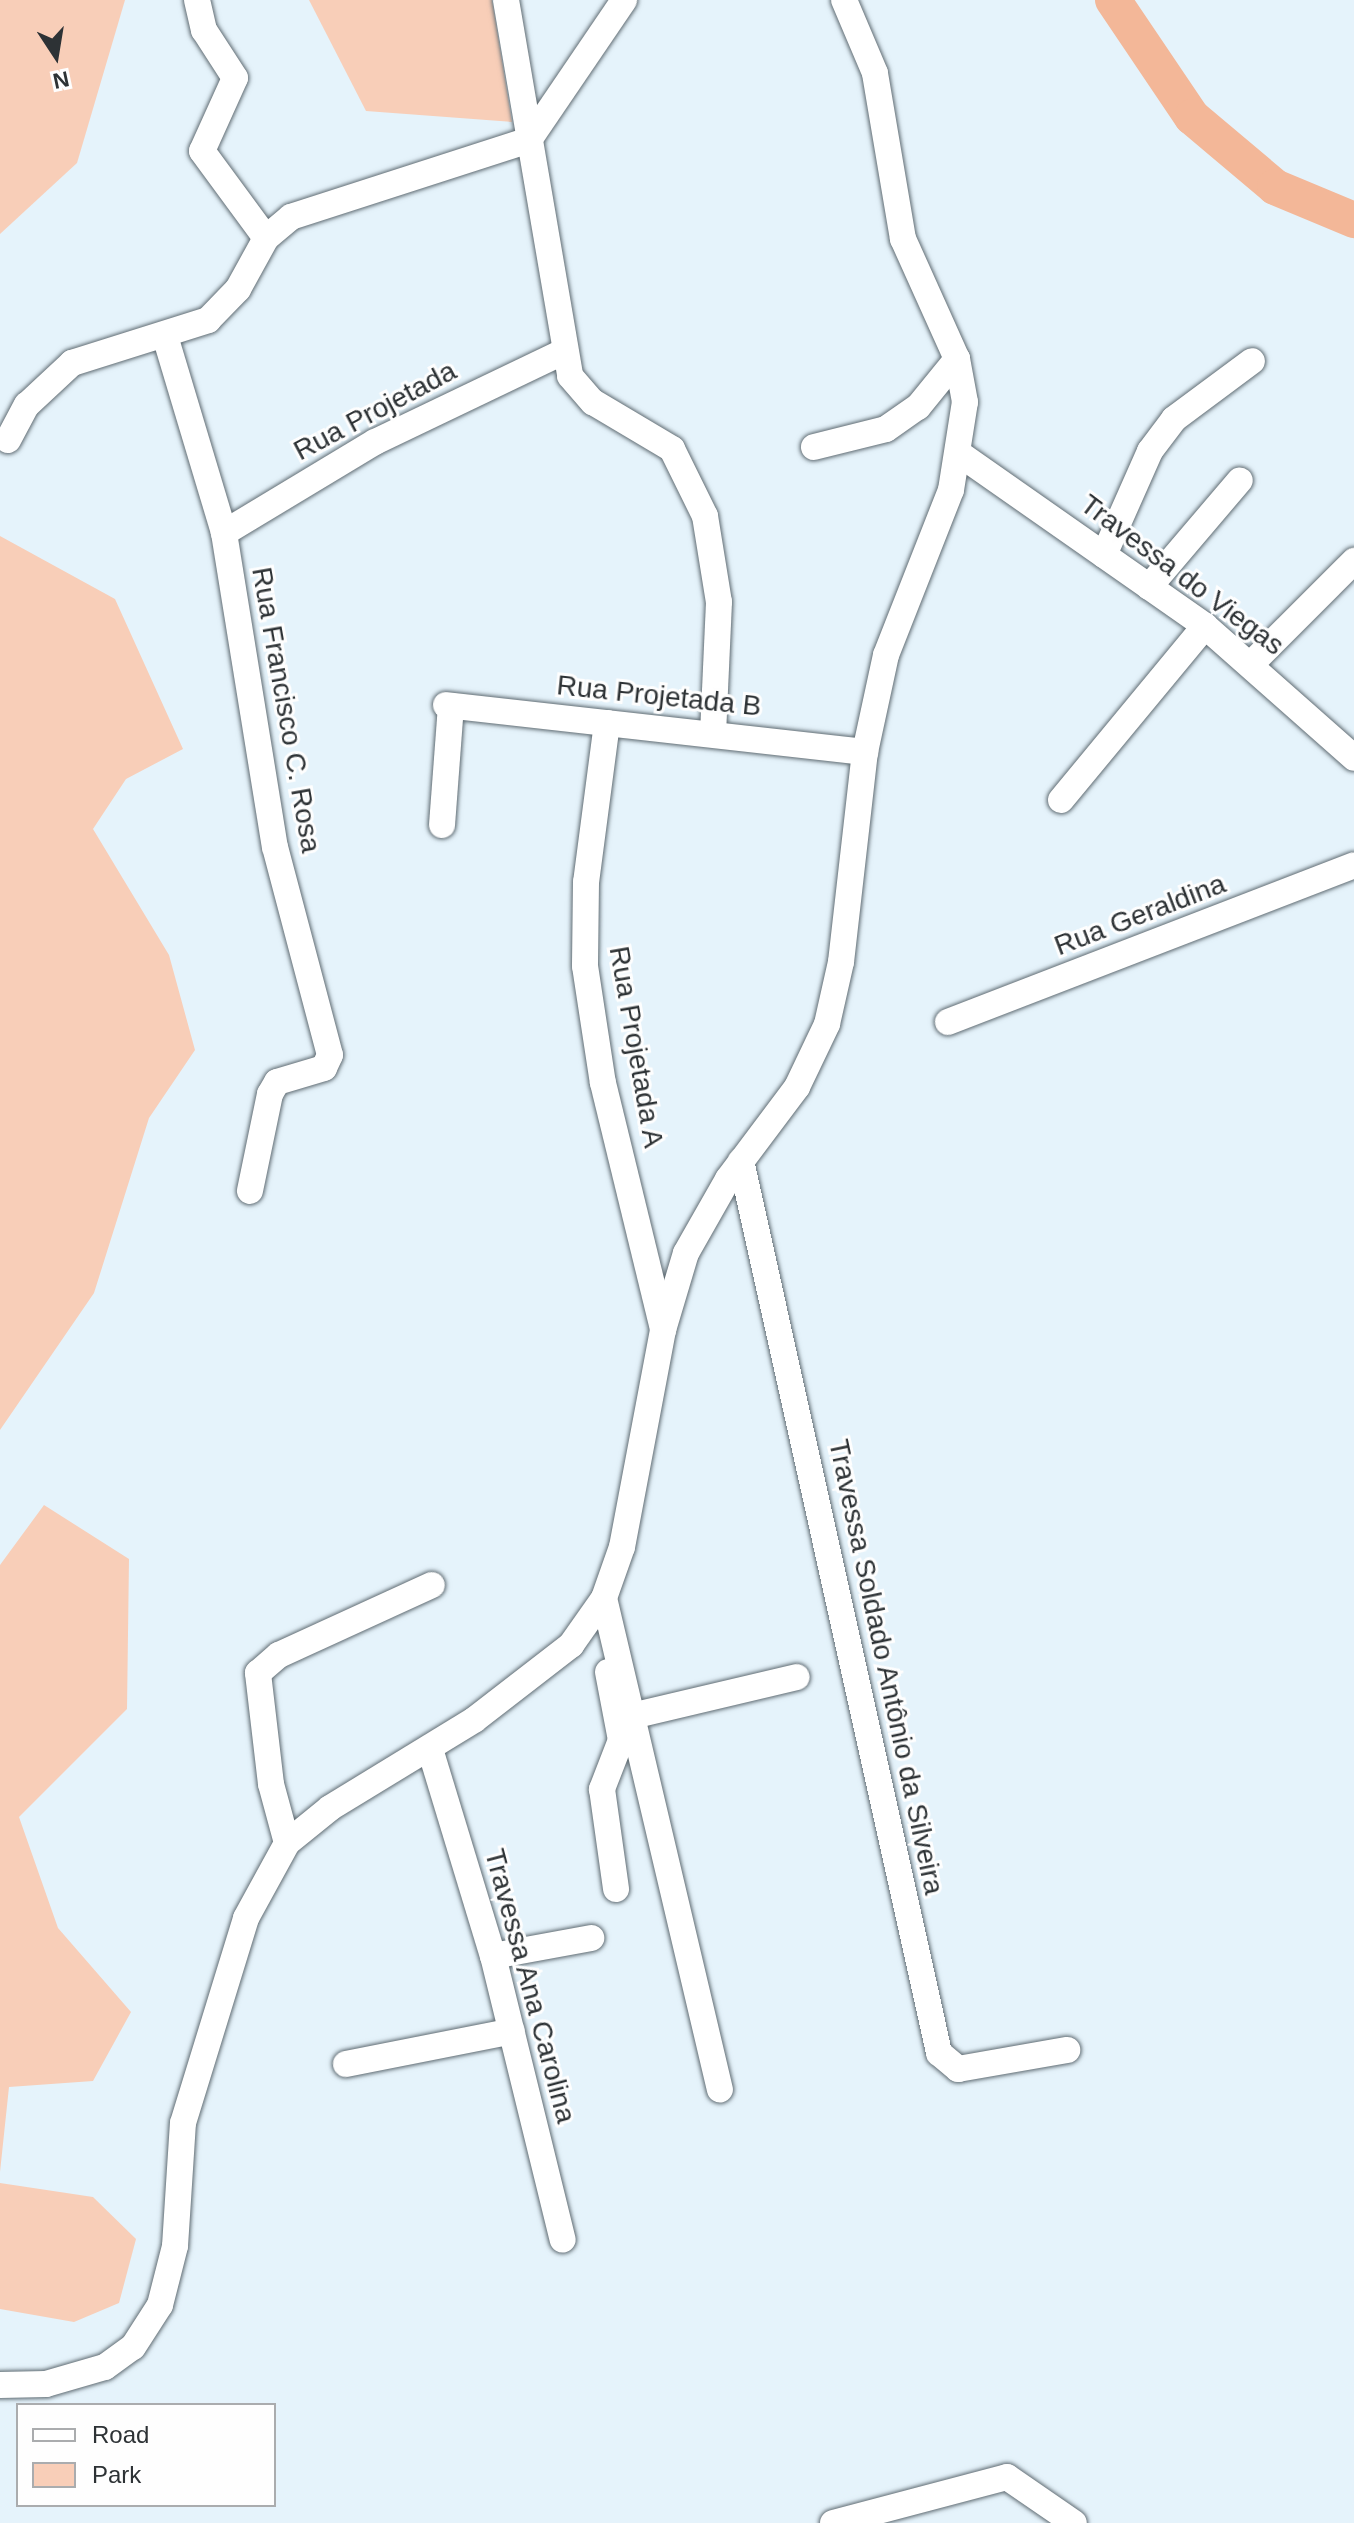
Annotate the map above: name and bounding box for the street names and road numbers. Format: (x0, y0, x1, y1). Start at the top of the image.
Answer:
street label: Rua Projetada (288, 354, 462, 468)
street label: Travessa do Viegas (1074, 488, 1290, 662)
street label: Rua Francisco C. Rosa (244, 565, 328, 855)
street label: Rua Projetada B (555, 669, 763, 723)
street label: Rua Geraldina (1050, 867, 1230, 963)
street label: Rua Projetada A (602, 943, 670, 1151)
street label: Travessa Soldado Antônio da Silveira (821, 1436, 951, 1898)
street label: Travessa Ana Carolina (477, 1845, 583, 2127)

